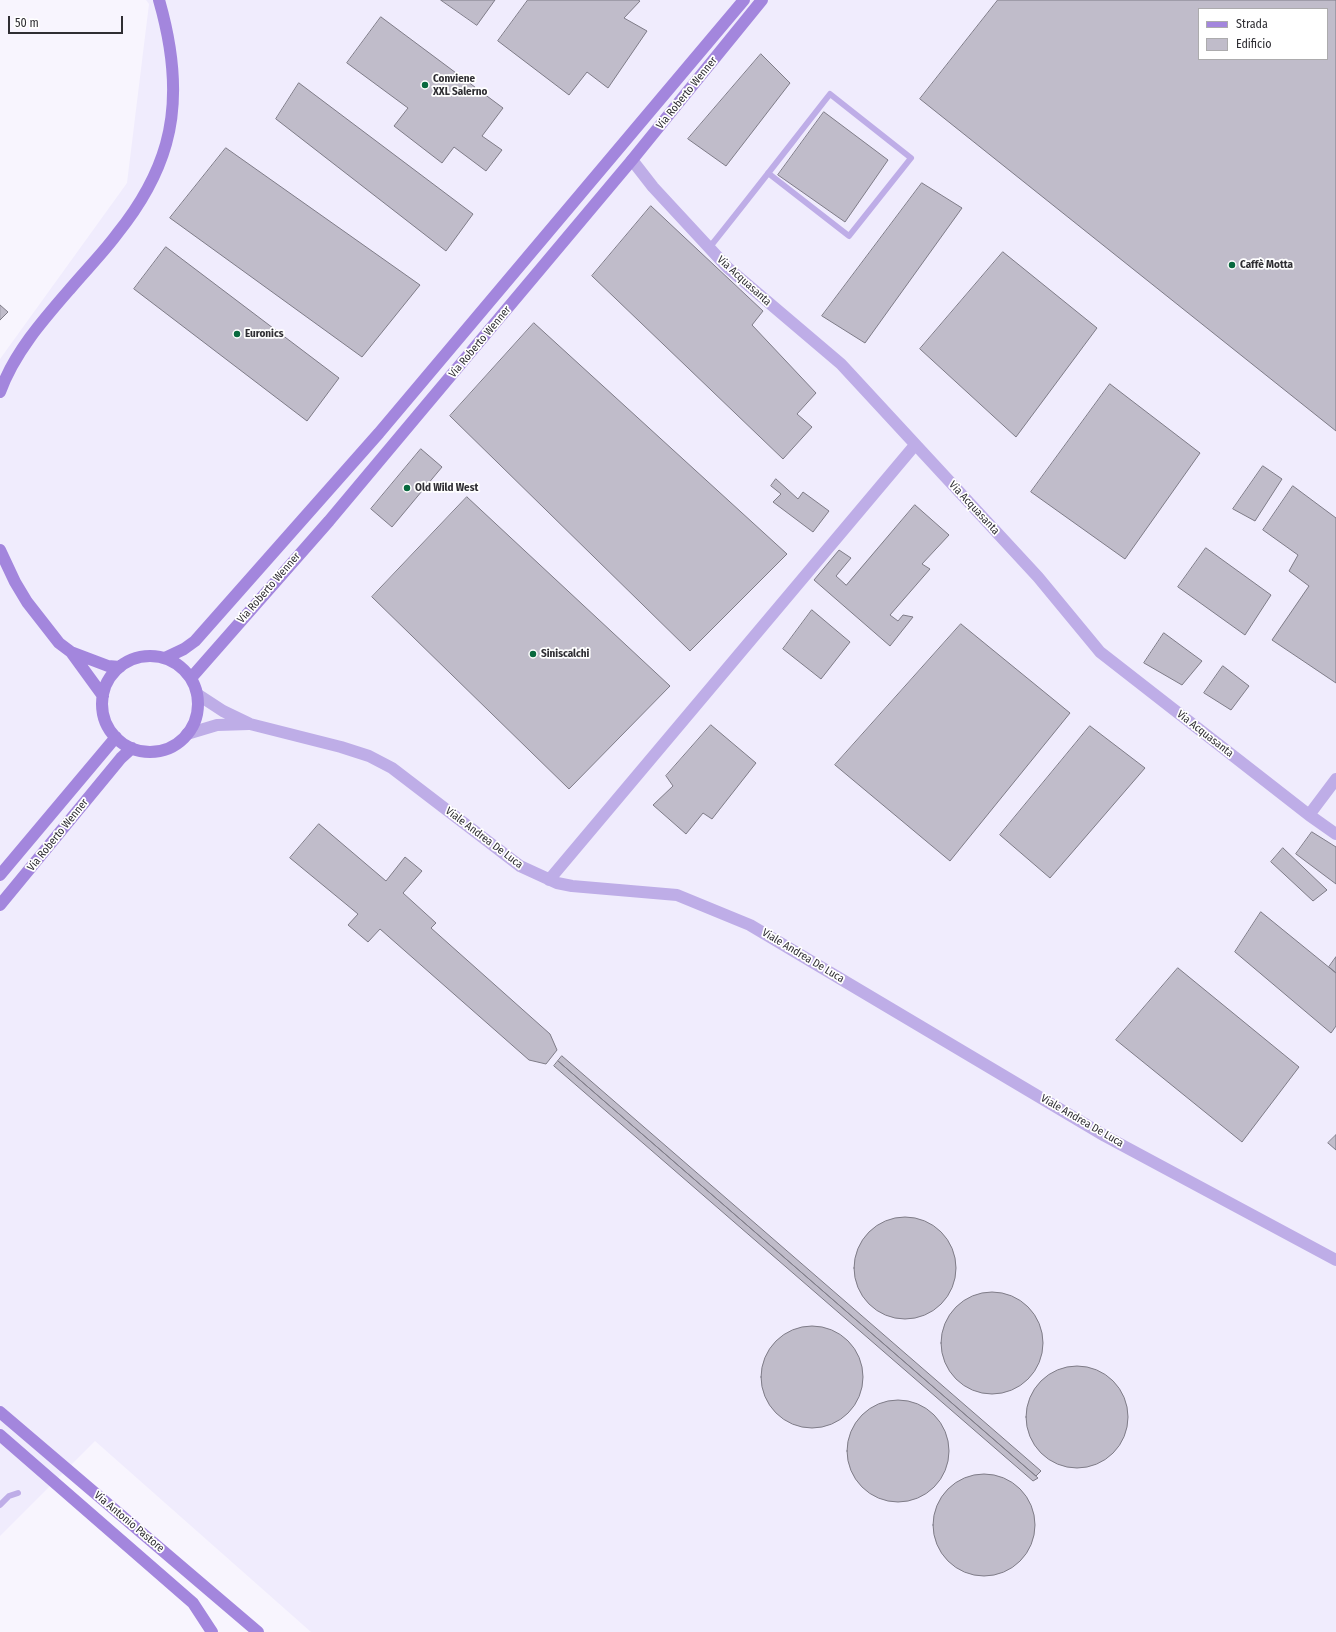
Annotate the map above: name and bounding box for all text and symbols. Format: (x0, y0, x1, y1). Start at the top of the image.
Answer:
scale bar (10, 8, 125, 34)
legend (1198, 8, 1328, 60)
text: 50 m (15, 16, 39, 30)
text: Strada (1236, 17, 1268, 31)
text: Edificio (1236, 37, 1272, 51)
street label: Via Roberto Wenner (654, 54, 720, 132)
place label: Conviene XXL Salerno (433, 72, 487, 98)
marker: Conviene XXL Salerno (420, 80, 430, 90)
street label: Via Acquasanta (714, 253, 774, 309)
place label: Caffè Motta (1240, 258, 1293, 272)
marker: Caffè Motta (1227, 260, 1237, 270)
street label: Via Roberto Wenner (446, 304, 514, 380)
place label: Euronics (245, 327, 284, 341)
marker: Euronics (232, 329, 242, 339)
street label: Via Acquasanta (946, 479, 1002, 537)
place label: Old Wild West (415, 481, 478, 495)
marker: Old Wild West (402, 483, 412, 493)
street label: Via Roberto Wenner (235, 550, 303, 626)
place label: Siniscalchi (541, 647, 589, 661)
marker: Siniscalchi (528, 649, 538, 659)
street label: Via Acquasanta (1174, 708, 1236, 760)
street label: Via Roberto Wenner (25, 796, 91, 874)
street label: Viale Andrea De Luca (443, 805, 525, 871)
street label: Viale Andrea De Luca (759, 926, 847, 986)
street label: Viale Andrea De Luca (1038, 1092, 1126, 1150)
street label: Via Antonio Pastore (91, 1489, 167, 1555)

